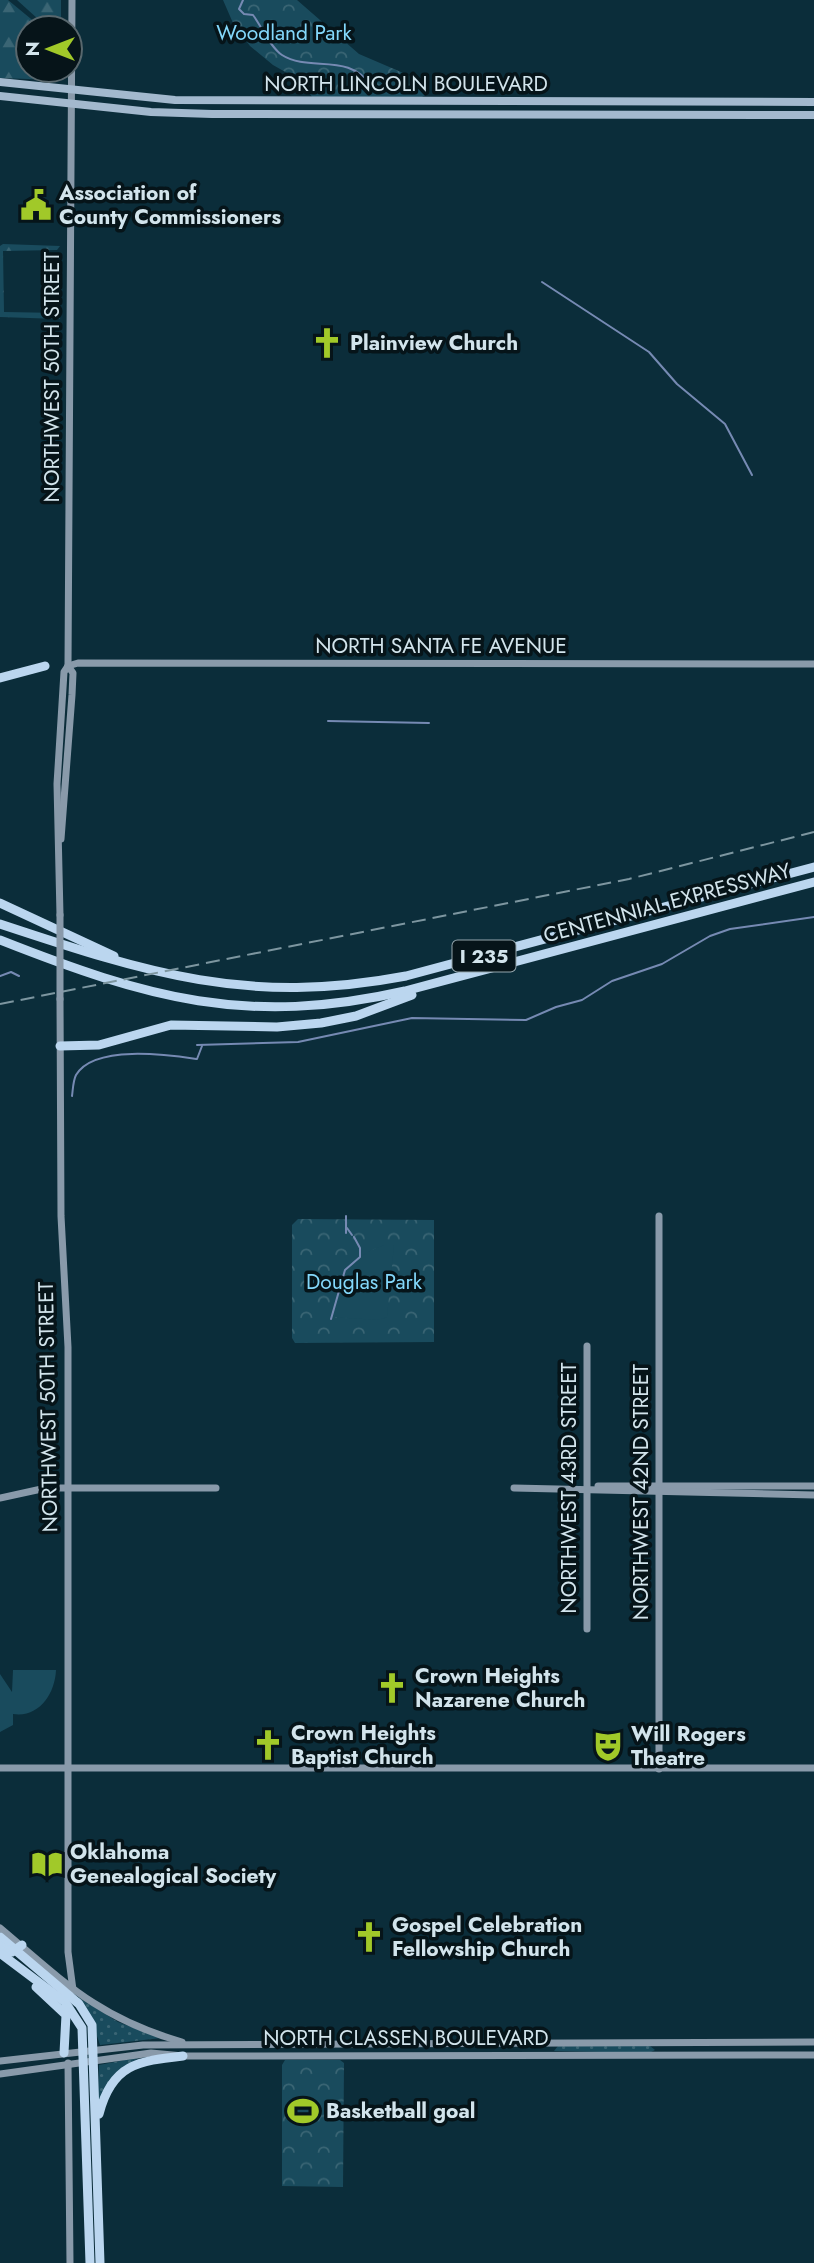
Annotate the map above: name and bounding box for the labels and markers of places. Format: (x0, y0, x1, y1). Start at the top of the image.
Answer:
place label: Association of County Commissioners (58, 178, 282, 232)
public building icon: Association of County Commissioners (19, 188, 53, 222)
church icon: Plainview Church (310, 326, 344, 360)
place label: Plainview Church (350, 328, 518, 358)
place label: Crown Heights Nazarene Church (415, 1661, 585, 1715)
church icon: Crown Heights Nazarene Church (375, 1671, 409, 1705)
place label: Crown Heights Baptist Church (291, 1718, 436, 1772)
place label: Will Rogers Theatre (631, 1719, 746, 1773)
church icon: Crown Heights Baptist Church (251, 1728, 285, 1762)
theatre icon: Will Rogers Theatre (591, 1729, 625, 1763)
place label: Oklahoma Genealogical Society (70, 1837, 277, 1891)
library icon: Oklahoma Genealogical Society (30, 1847, 64, 1881)
place label: Gospel Celebration Fellowship Church (392, 1910, 582, 1964)
church icon: Gospel Celebration Fellowship Church (352, 1920, 386, 1954)
sports icon: Basketball goal (286, 2094, 320, 2128)
place label: Basketball goal (326, 2096, 475, 2126)

